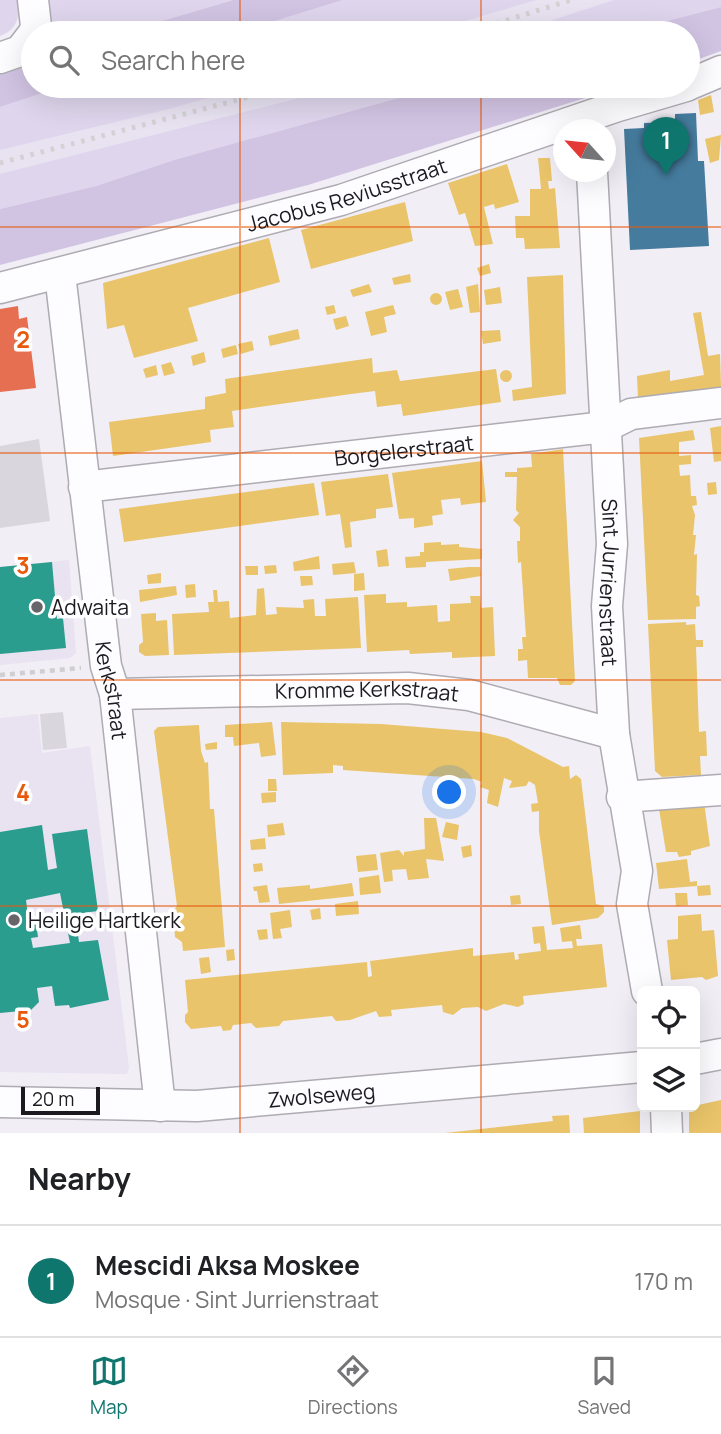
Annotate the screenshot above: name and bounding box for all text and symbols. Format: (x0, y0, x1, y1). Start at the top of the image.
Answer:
search box (21, 21, 700, 98)
icon: search (45, 41, 83, 79)
text: Search here (101, 42, 246, 78)
pin: 1 (643, 117, 689, 175)
north arrow (553, 119, 616, 182)
street label: Jacobus Reviusstraat (243, 151, 450, 238)
text: 2 (16, 323, 30, 355)
street label: Borgelerstraat (333, 428, 475, 472)
street label: Sint Jurrienstraat (593, 498, 626, 667)
text: 3 (16, 549, 30, 581)
place label: Adwaita (51, 593, 129, 621)
marker: Adwaita (29, 599, 45, 615)
street label: Kerkstraat (89, 640, 134, 741)
street label: Kromme Kerkstraat (274, 674, 460, 708)
your location (432, 775, 466, 809)
text: 4 (16, 776, 30, 808)
place label: Heilige Hartkerk (28, 906, 181, 934)
marker: Heilige Hartkerk (6, 912, 22, 928)
map controls (637, 986, 700, 1112)
button: locate (637, 986, 700, 1049)
text: 5 (16, 1003, 30, 1035)
button: layers (637, 1049, 700, 1112)
street label: Zwolseweg (266, 1076, 376, 1114)
scale bar (21, 1084, 100, 1116)
text: 20 m (32, 1086, 74, 1112)
text: Nearby (28, 1158, 131, 1199)
text: Mescidi Aksa Moskee (95, 1247, 360, 1283)
text: 1 (46, 1265, 56, 1297)
text: 170 m (634, 1265, 693, 1297)
text: Mosque · Sint Jurrienstraat (95, 1283, 379, 1315)
tab: Map (90, 1352, 128, 1420)
tab: Directions (308, 1352, 398, 1420)
tab: Saved (578, 1352, 631, 1420)

